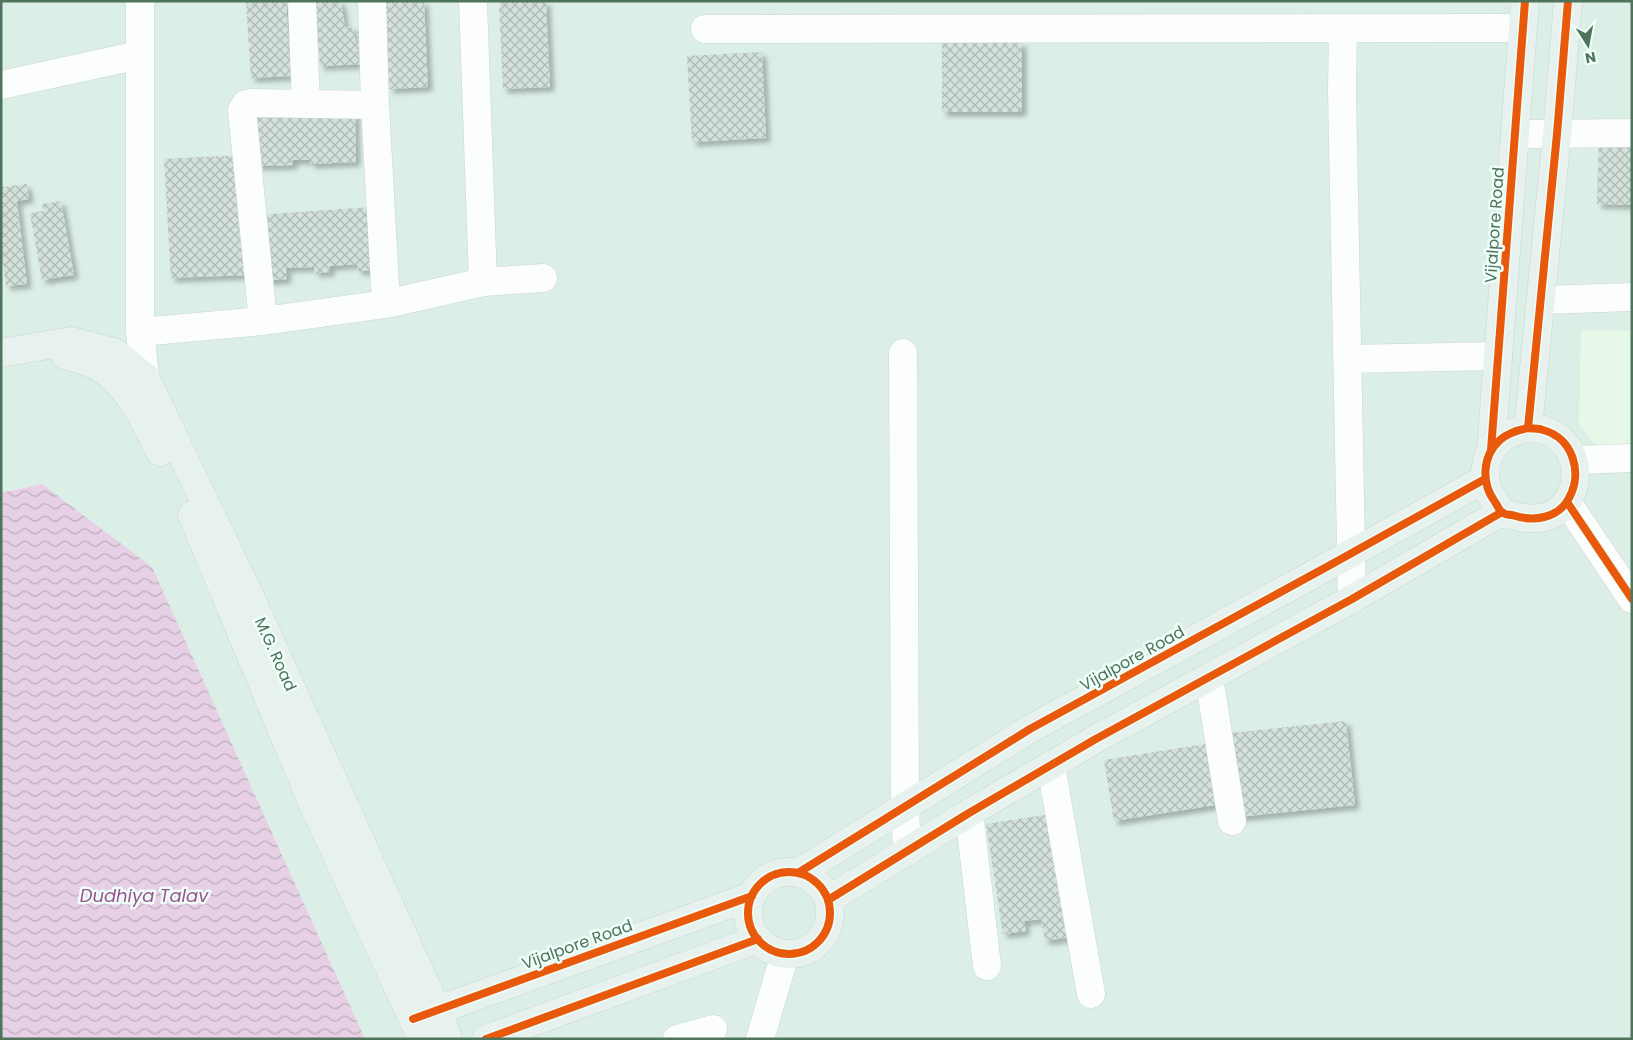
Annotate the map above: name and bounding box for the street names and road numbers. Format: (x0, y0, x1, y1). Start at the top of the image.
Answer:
street label: Vijalpore Road (1479, 166, 1510, 284)
street label: M.G. Road (249, 614, 302, 695)
street label: Vijalpore Road (1076, 620, 1189, 697)
street label: Vijalpore Road (519, 914, 636, 975)

